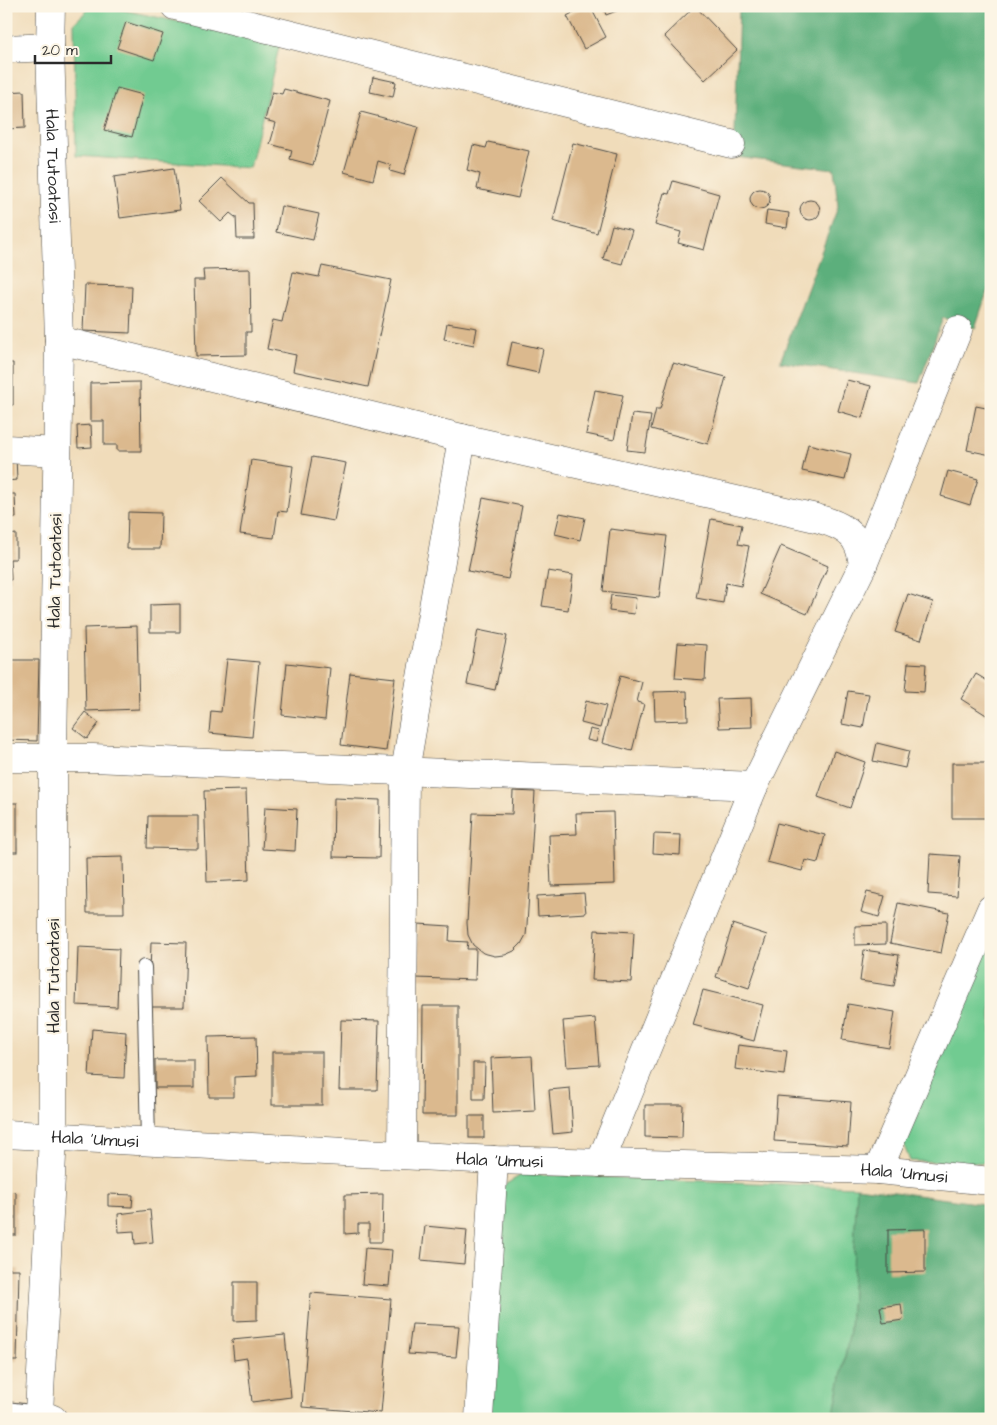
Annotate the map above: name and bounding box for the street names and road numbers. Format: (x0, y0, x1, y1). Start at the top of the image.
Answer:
street label: Hala Tutoatasi (39, 108, 68, 224)
street label: Hala Tutoatasi (42, 513, 69, 628)
street label: Hala Tutoatasi (41, 919, 66, 1033)
street label: Hala 'Umusi (51, 1124, 139, 1154)
street label: Hala 'Umusi (455, 1145, 544, 1174)
street label: Hala 'Umusi (860, 1157, 949, 1189)

